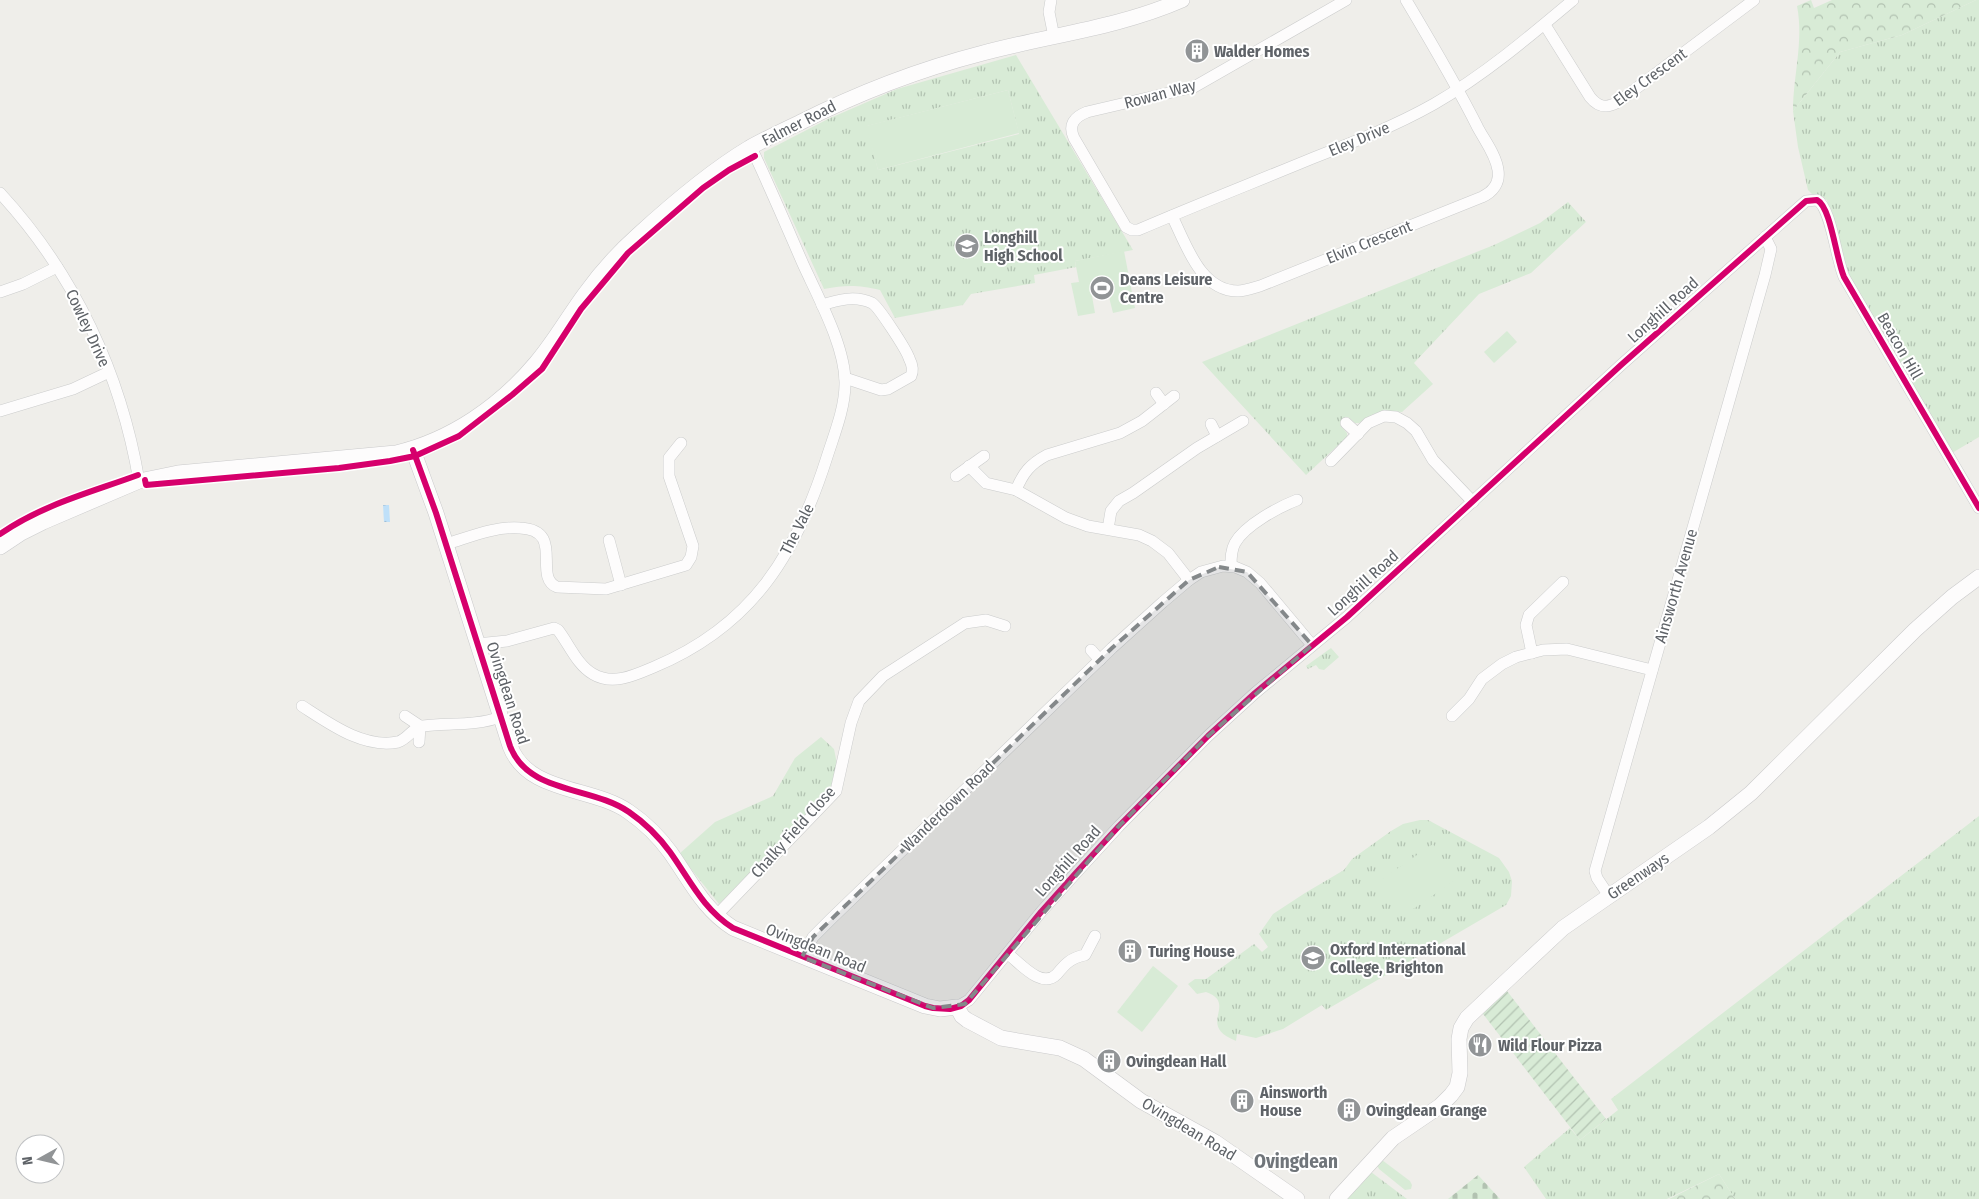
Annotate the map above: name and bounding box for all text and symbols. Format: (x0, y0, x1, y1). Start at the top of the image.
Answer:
building icon: Walder Homes (1184, 38, 1210, 64)
place label: Walder Homes (1214, 42, 1309, 61)
street label: Eley Crescent (1610, 44, 1691, 110)
street label: Rowan Way (1122, 75, 1199, 113)
street label: Falmer Road (759, 96, 839, 150)
street label: Eley Drive (1326, 118, 1392, 160)
street label: Elvin Crescent (1323, 216, 1415, 268)
place label: Longhill High School (984, 228, 1063, 265)
school or university icon: Longhill High School (954, 233, 980, 259)
place label: Deans Leisure Centre (1120, 270, 1212, 307)
street label: Longhill Road (1624, 273, 1702, 347)
sports icon: Deans Leisure Centre (1089, 275, 1115, 301)
street label: Cowley Drive (62, 286, 114, 370)
street label: Beacon Hill (1873, 309, 1927, 383)
street label: The Vale (776, 500, 818, 558)
street label: Ainsworth Avenue (1651, 527, 1701, 645)
street label: Longhill Road (1324, 546, 1402, 620)
street label: Ovingdean Road (483, 639, 533, 747)
street label: Wanderdown Road (897, 757, 999, 855)
street label: Chalky Field Close (747, 782, 839, 882)
street label: Longhill Road (1031, 822, 1105, 900)
street label: Greenways (1604, 848, 1673, 904)
street label: Ovingdean Road (763, 919, 869, 977)
building icon: Turing House (1117, 938, 1143, 964)
place label: Oxford International College, Brighton (1330, 940, 1466, 977)
place label: Turing House (1148, 942, 1235, 961)
school or university icon: Oxford International College, Brighton (1300, 945, 1326, 971)
restaurant icon: Wild Flour Pizza (1467, 1032, 1493, 1058)
place label: Wild Flour Pizza (1498, 1036, 1602, 1055)
building icon: Ovingdean Hall (1096, 1048, 1122, 1074)
place label: Ovingdean Hall (1126, 1052, 1227, 1071)
place label: Ainsworth House (1259, 1083, 1328, 1120)
building icon: Ainsworth House (1229, 1088, 1255, 1114)
street label: Ovingdean Road (1138, 1093, 1240, 1165)
building icon: Ovingdean Grange (1336, 1097, 1362, 1123)
place label: Ovingdean Grange (1366, 1101, 1487, 1120)
north arrow (15, 1134, 65, 1184)
district label: Ovingdean (1254, 1150, 1338, 1173)
text: N (19, 1155, 37, 1166)

